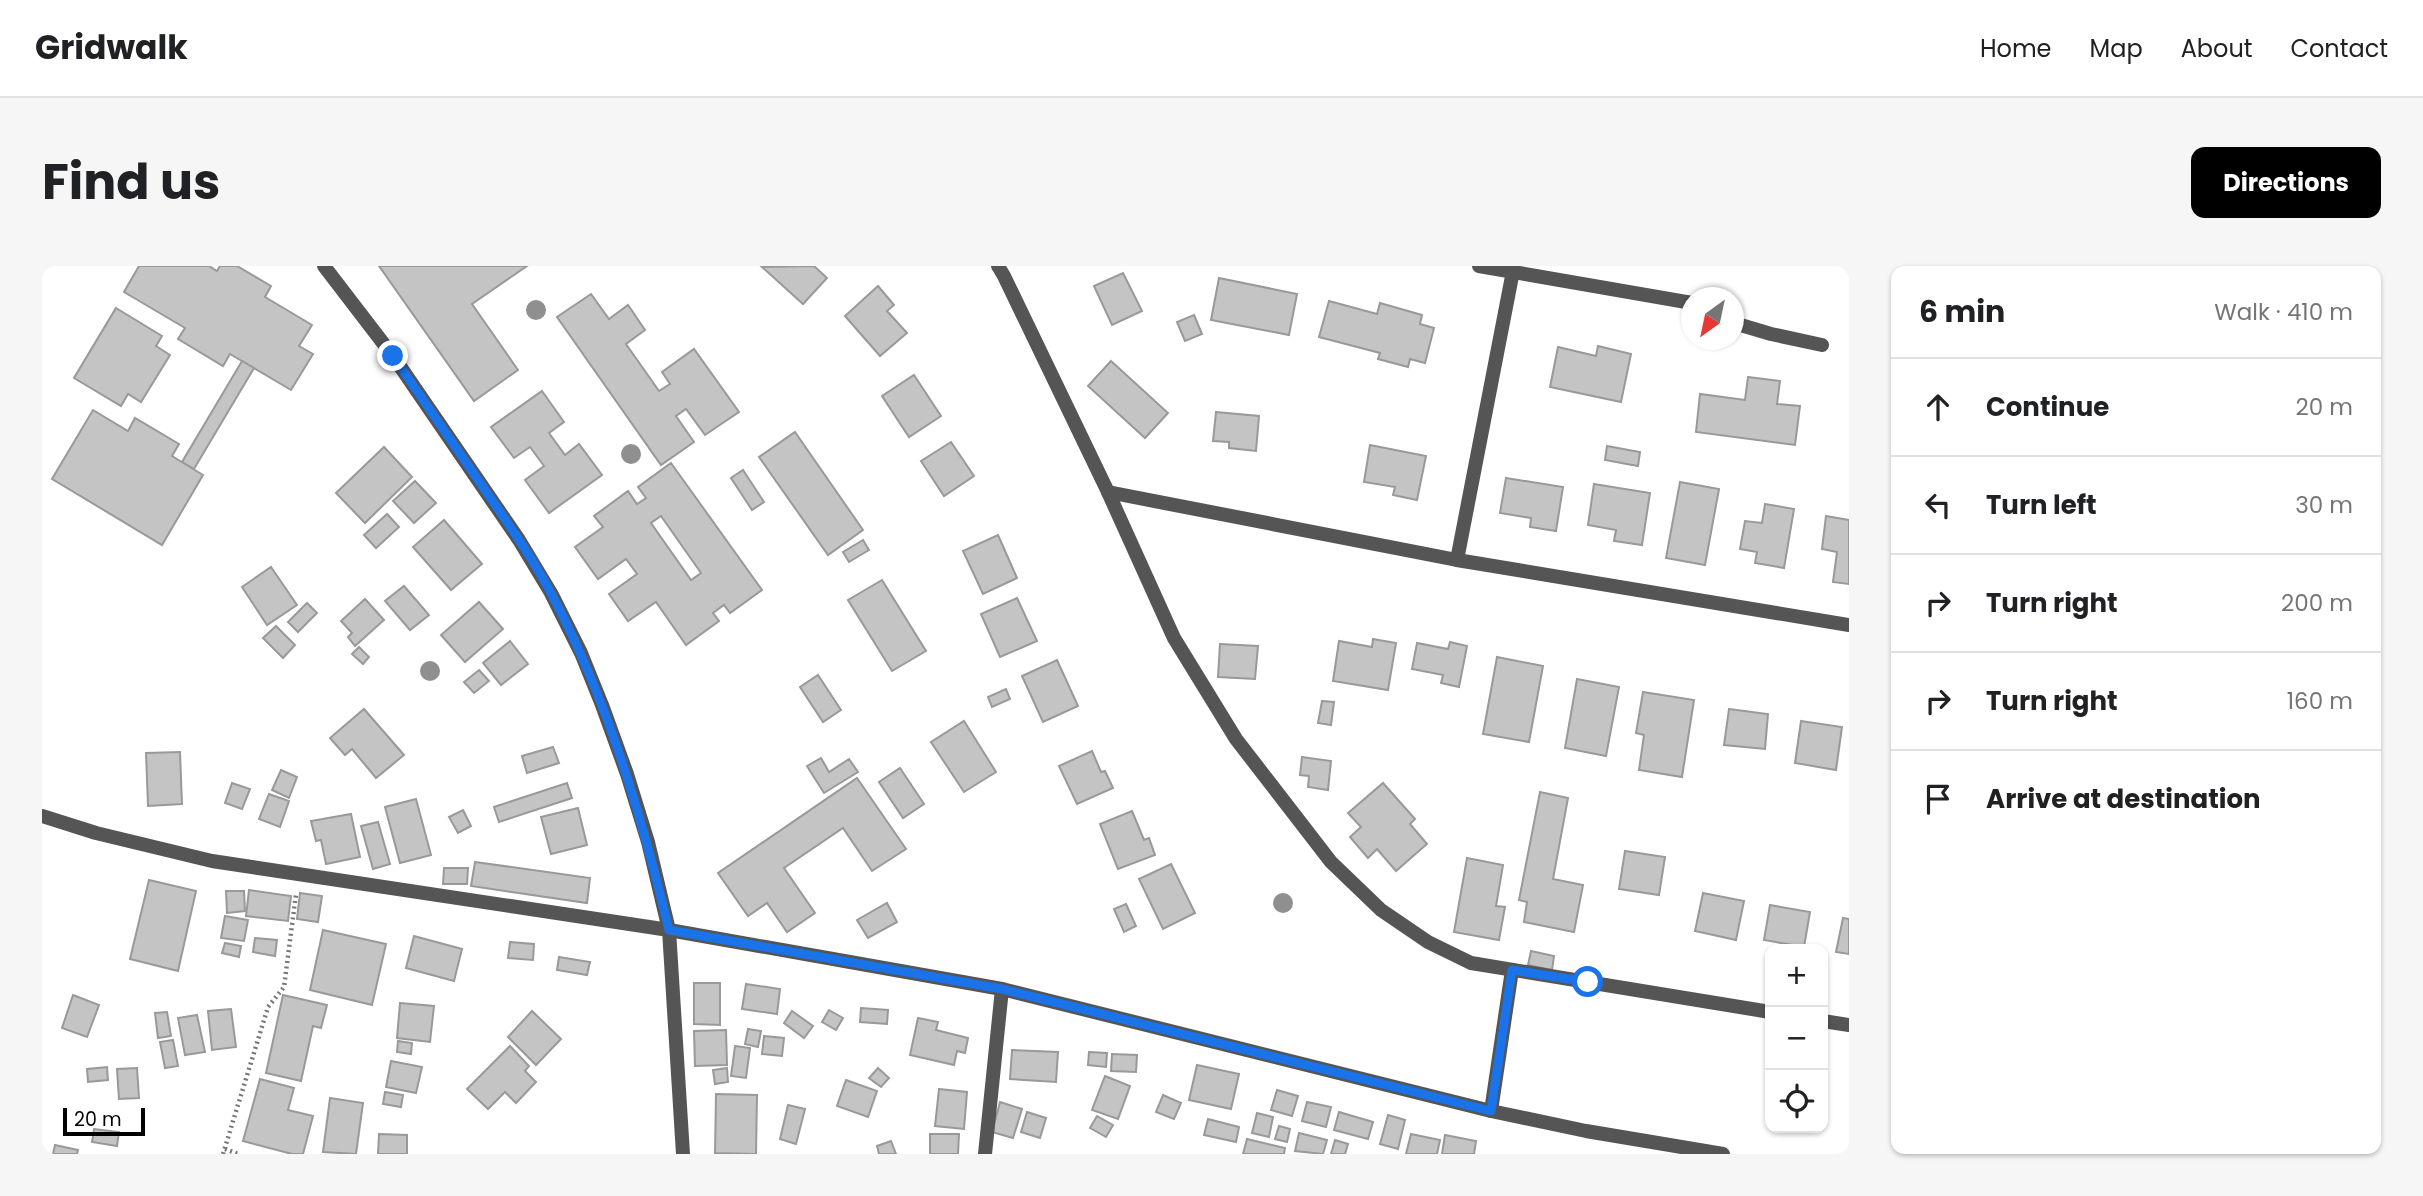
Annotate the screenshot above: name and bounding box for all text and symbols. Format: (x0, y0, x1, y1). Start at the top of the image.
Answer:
text: Gridwalk (35, 24, 188, 71)
text: Home (1980, 32, 2052, 65)
text: Map (2090, 32, 2143, 65)
text: About (2181, 32, 2252, 65)
text: Contact (2290, 32, 2388, 65)
button: Directions (2191, 147, 2381, 218)
text: Find us (42, 148, 220, 216)
north arrow (1681, 287, 1744, 350)
text: 6 min (1919, 290, 2005, 333)
text: Walk · 410 m (2214, 296, 2353, 328)
route end (377, 340, 408, 371)
icon: ahead (1919, 388, 1957, 426)
text: Continue (1986, 389, 2109, 425)
text: 20 m (2295, 391, 2353, 423)
icon: left (1919, 486, 1957, 524)
text: Turn left (1986, 487, 2097, 523)
text: 30 m (2295, 489, 2353, 521)
icon: right (1919, 584, 1957, 622)
text: Turn right (1986, 585, 2118, 621)
text: 200 m (2281, 587, 2353, 619)
icon: right (1919, 682, 1957, 720)
text: Turn right (1986, 683, 2118, 719)
text: 160 m (2287, 685, 2353, 717)
icon: arrive (1919, 780, 1957, 818)
text: Arrive at destination (1986, 781, 2261, 817)
map controls (1765, 944, 1828, 1133)
button: + (1765, 944, 1828, 1007)
route start (1572, 966, 1603, 997)
button: − (1765, 1007, 1828, 1070)
button: locate (1765, 1070, 1828, 1133)
scale bar (63, 1105, 145, 1137)
text: 20 m (74, 1106, 122, 1133)

